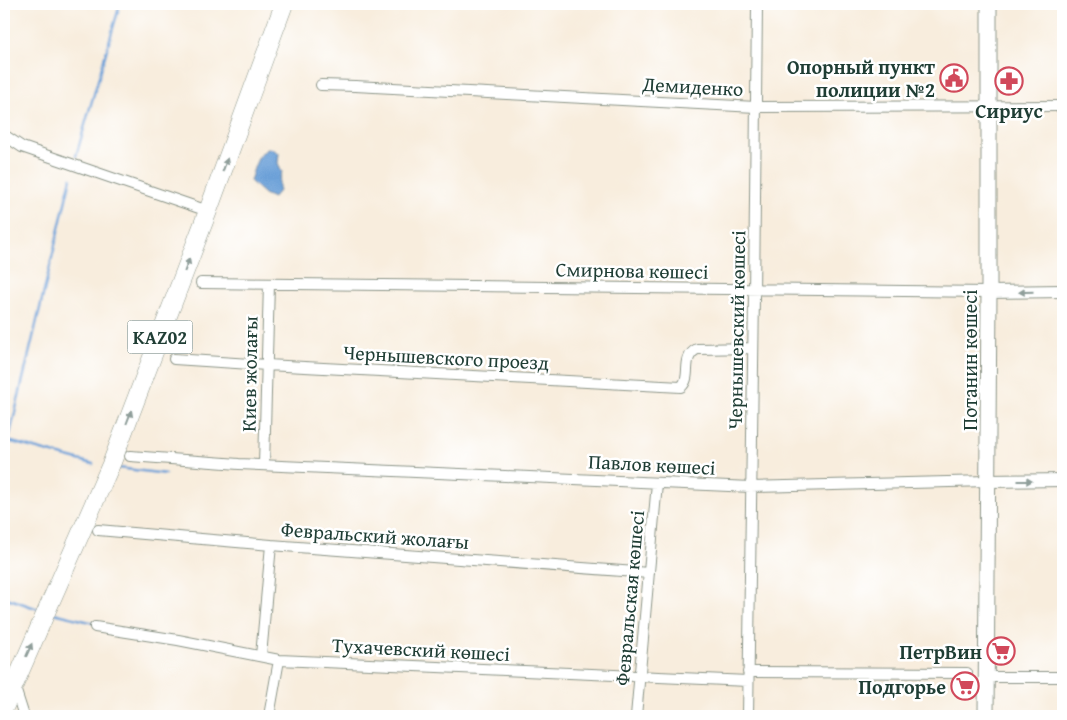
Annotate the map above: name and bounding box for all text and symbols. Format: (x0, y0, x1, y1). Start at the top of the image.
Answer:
place label: Опорный пункт полиции №2 (787, 52, 935, 104)
public building icon: Опорный пункт полиции №2 (939, 63, 969, 93)
pharmacy icon: Сириус (994, 66, 1024, 96)
street label: Демиденко (641, 69, 744, 103)
place label: Сириус (975, 96, 1043, 125)
one-way arrow (221, 158, 229, 173)
street label: Чернышевский көшесі (720, 230, 752, 430)
street label: Смирнова көшесі (555, 254, 709, 286)
one-way arrow (183, 257, 191, 272)
one-way arrow (1018, 288, 1034, 296)
street label: Потанин көшесі (955, 289, 984, 431)
street label: Киев жолағы (233, 316, 265, 432)
road number: KAZ02 (128, 321, 192, 354)
street label: Чернышевского проезд (342, 337, 550, 377)
one-way arrow (125, 409, 133, 424)
street label: Павлов көшесі (588, 446, 717, 482)
one-way arrow (1018, 476, 1034, 484)
street label: Февральская көшесі (607, 509, 651, 687)
street label: Февральский жолағы (280, 514, 470, 556)
street label: Тухачевский көшесі (331, 630, 511, 668)
supermarket icon: ПетрВин (986, 636, 1016, 666)
place label: ПетрВин (899, 637, 982, 666)
one-way arrow (26, 643, 34, 657)
supermarket icon: Подгорье (950, 671, 980, 701)
place label: Подгорье (859, 672, 946, 701)

